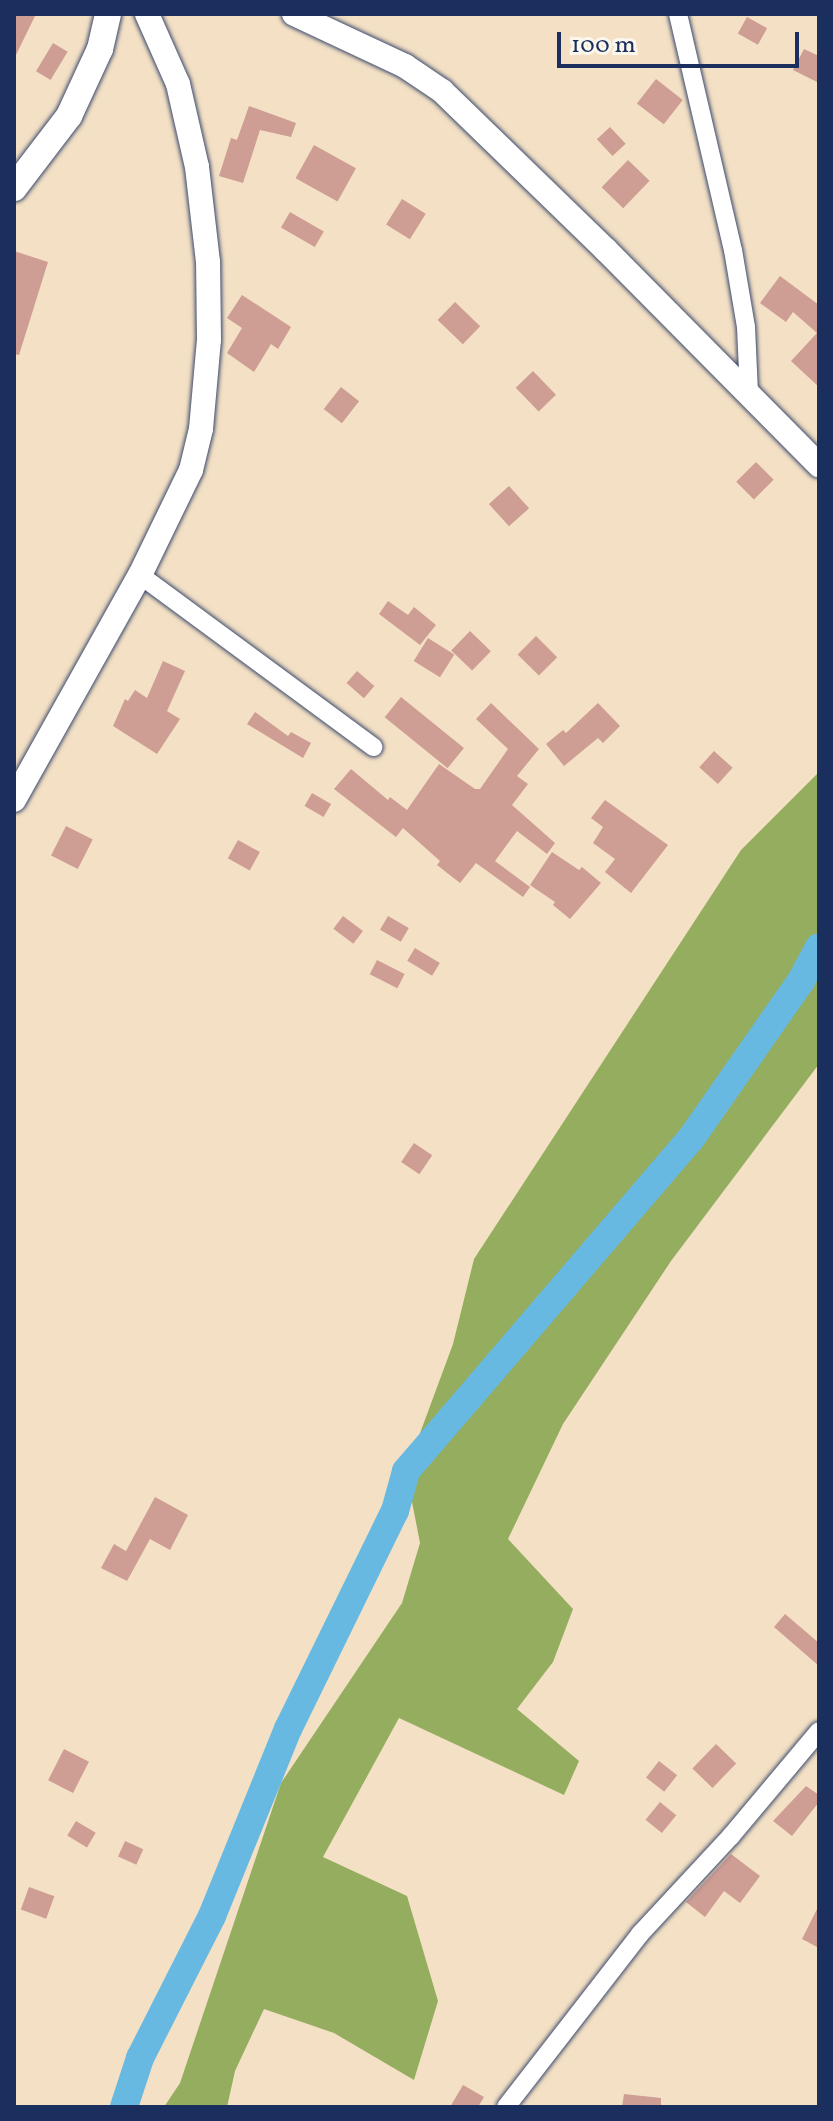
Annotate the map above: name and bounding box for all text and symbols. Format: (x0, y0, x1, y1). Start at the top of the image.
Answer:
scale bar (561, 16, 803, 66)
text: 100 m (571, 29, 636, 63)

